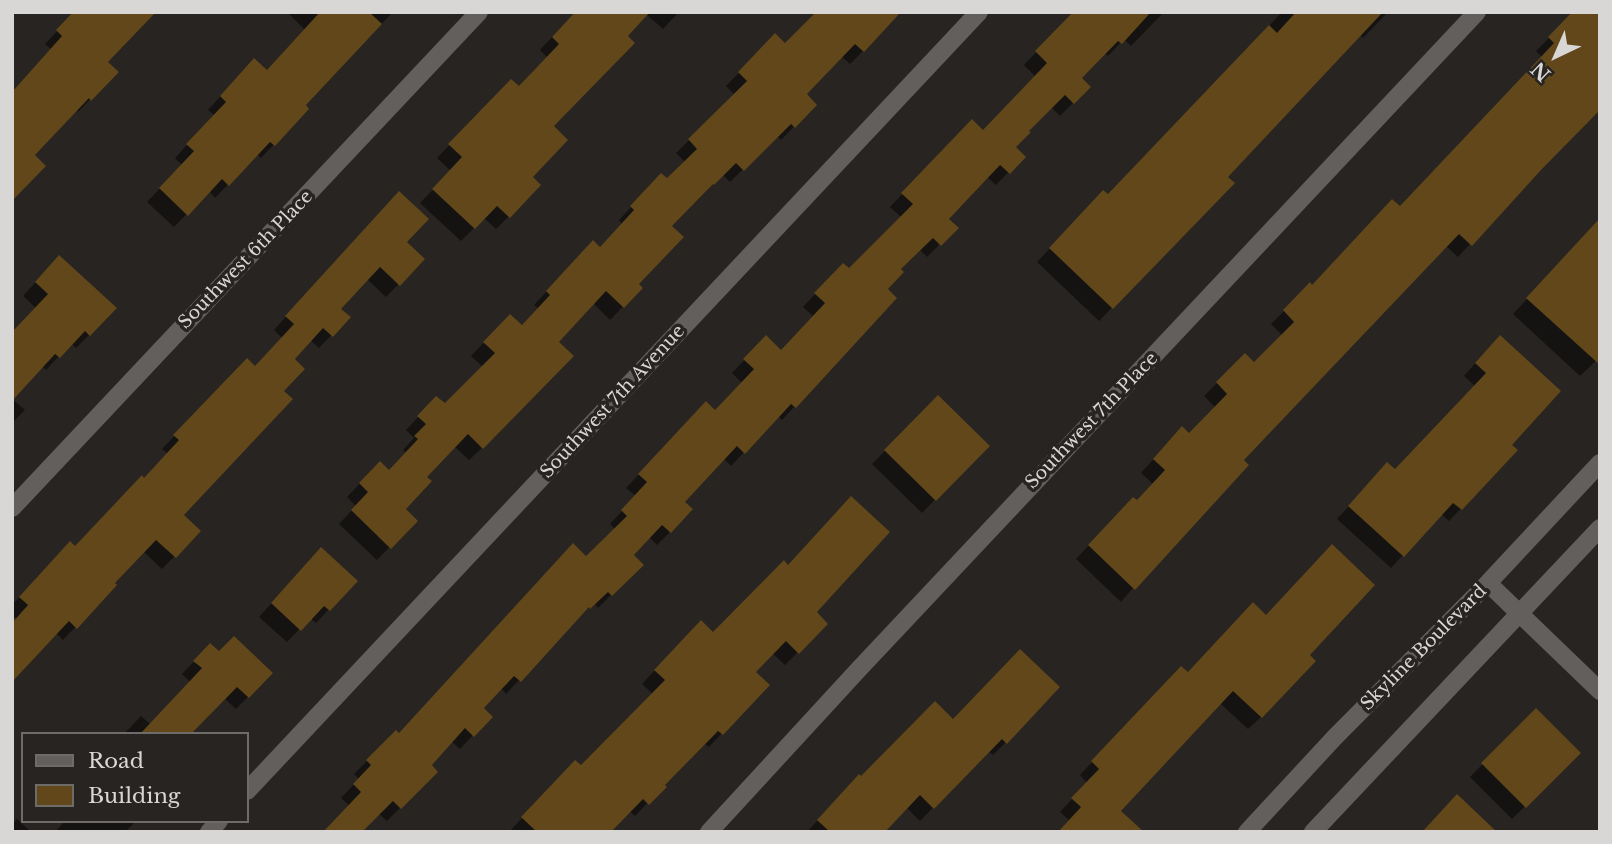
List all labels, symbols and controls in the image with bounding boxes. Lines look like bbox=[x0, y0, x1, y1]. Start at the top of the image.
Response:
north arrow bbox=[1521, 21, 1591, 91]
text: N bbox=[1527, 57, 1555, 86]
street label: Southwest 6th Place bbox=[174, 186, 318, 334]
street label: Southwest 7th Avenue bbox=[536, 321, 690, 483]
street label: Southwest 7th Place bbox=[1021, 348, 1163, 494]
street label: Skyline Boulevard bbox=[1357, 581, 1491, 715]
legend bbox=[21, 732, 248, 823]
text: Road bbox=[88, 748, 144, 774]
text: Building bbox=[88, 783, 180, 809]

